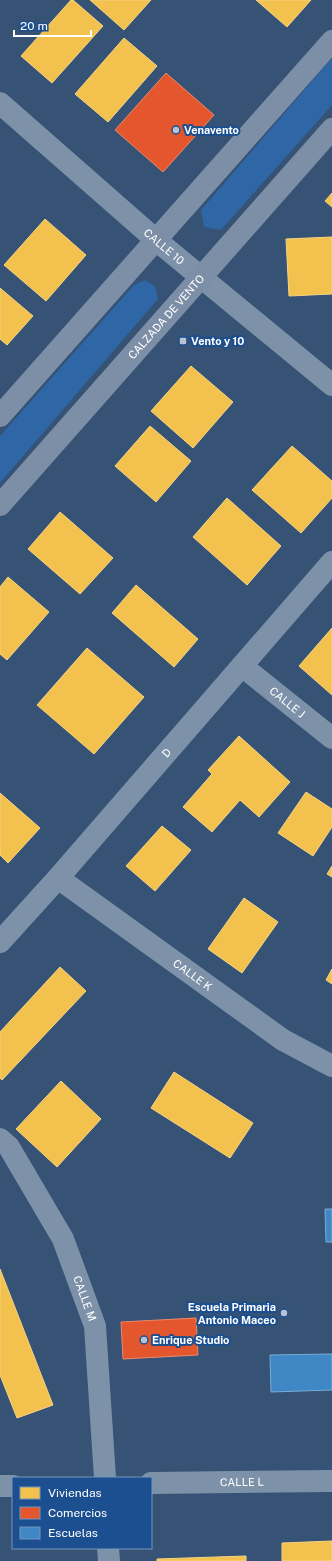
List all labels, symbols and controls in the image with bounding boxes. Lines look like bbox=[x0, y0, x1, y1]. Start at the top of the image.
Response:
scale bar bbox=[14, 12, 91, 38]
text: 20 m bbox=[20, 19, 48, 33]
place label: Venavento bbox=[184, 124, 239, 136]
marker: Venavento bbox=[171, 125, 181, 135]
street label: CALLE 10 bbox=[142, 226, 187, 267]
street label: CALZADA DE VENTO bbox=[126, 272, 206, 361]
place label: Vento y 10 bbox=[191, 335, 244, 347]
marker: Vento y 10 bbox=[178, 336, 188, 346]
street label: CALLE J bbox=[267, 685, 307, 720]
street label: D bbox=[159, 746, 174, 760]
street label: CALLE K bbox=[171, 957, 215, 993]
street label: CALLE M bbox=[71, 1274, 99, 1323]
place label: Escuela Primaria Antonio Maceo bbox=[188, 1301, 276, 1326]
marker: Escuela Primaria Antonio Maceo bbox=[279, 1308, 289, 1318]
place label: Enrique Studio bbox=[152, 1334, 229, 1346]
marker: Enrique Studio bbox=[139, 1335, 149, 1345]
street label: CALLE L bbox=[220, 1476, 264, 1488]
legend bbox=[12, 1477, 152, 1549]
text: Viviendas bbox=[48, 1486, 102, 1500]
text: Comercios bbox=[48, 1506, 107, 1520]
text: Escuelas bbox=[48, 1526, 98, 1540]

